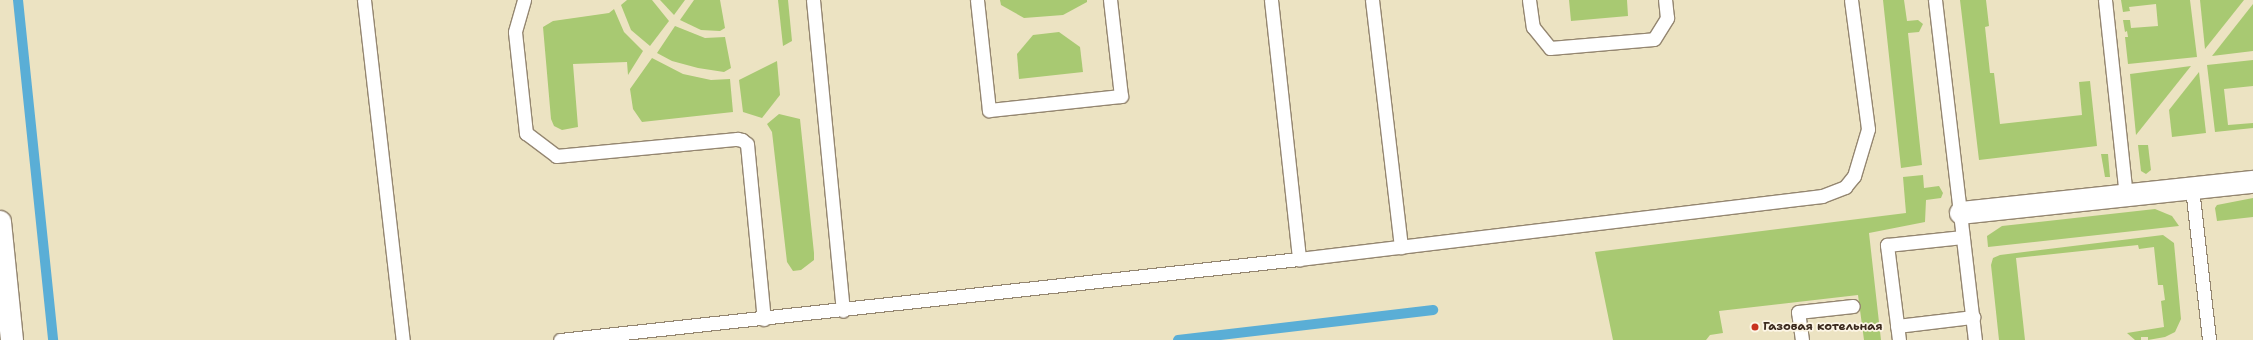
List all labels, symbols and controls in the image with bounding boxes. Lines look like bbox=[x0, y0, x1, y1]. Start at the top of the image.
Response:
place label: Газовая котельная bbox=[1763, 320, 1883, 334]
marker: Газовая котельная bbox=[1750, 322, 1760, 332]

